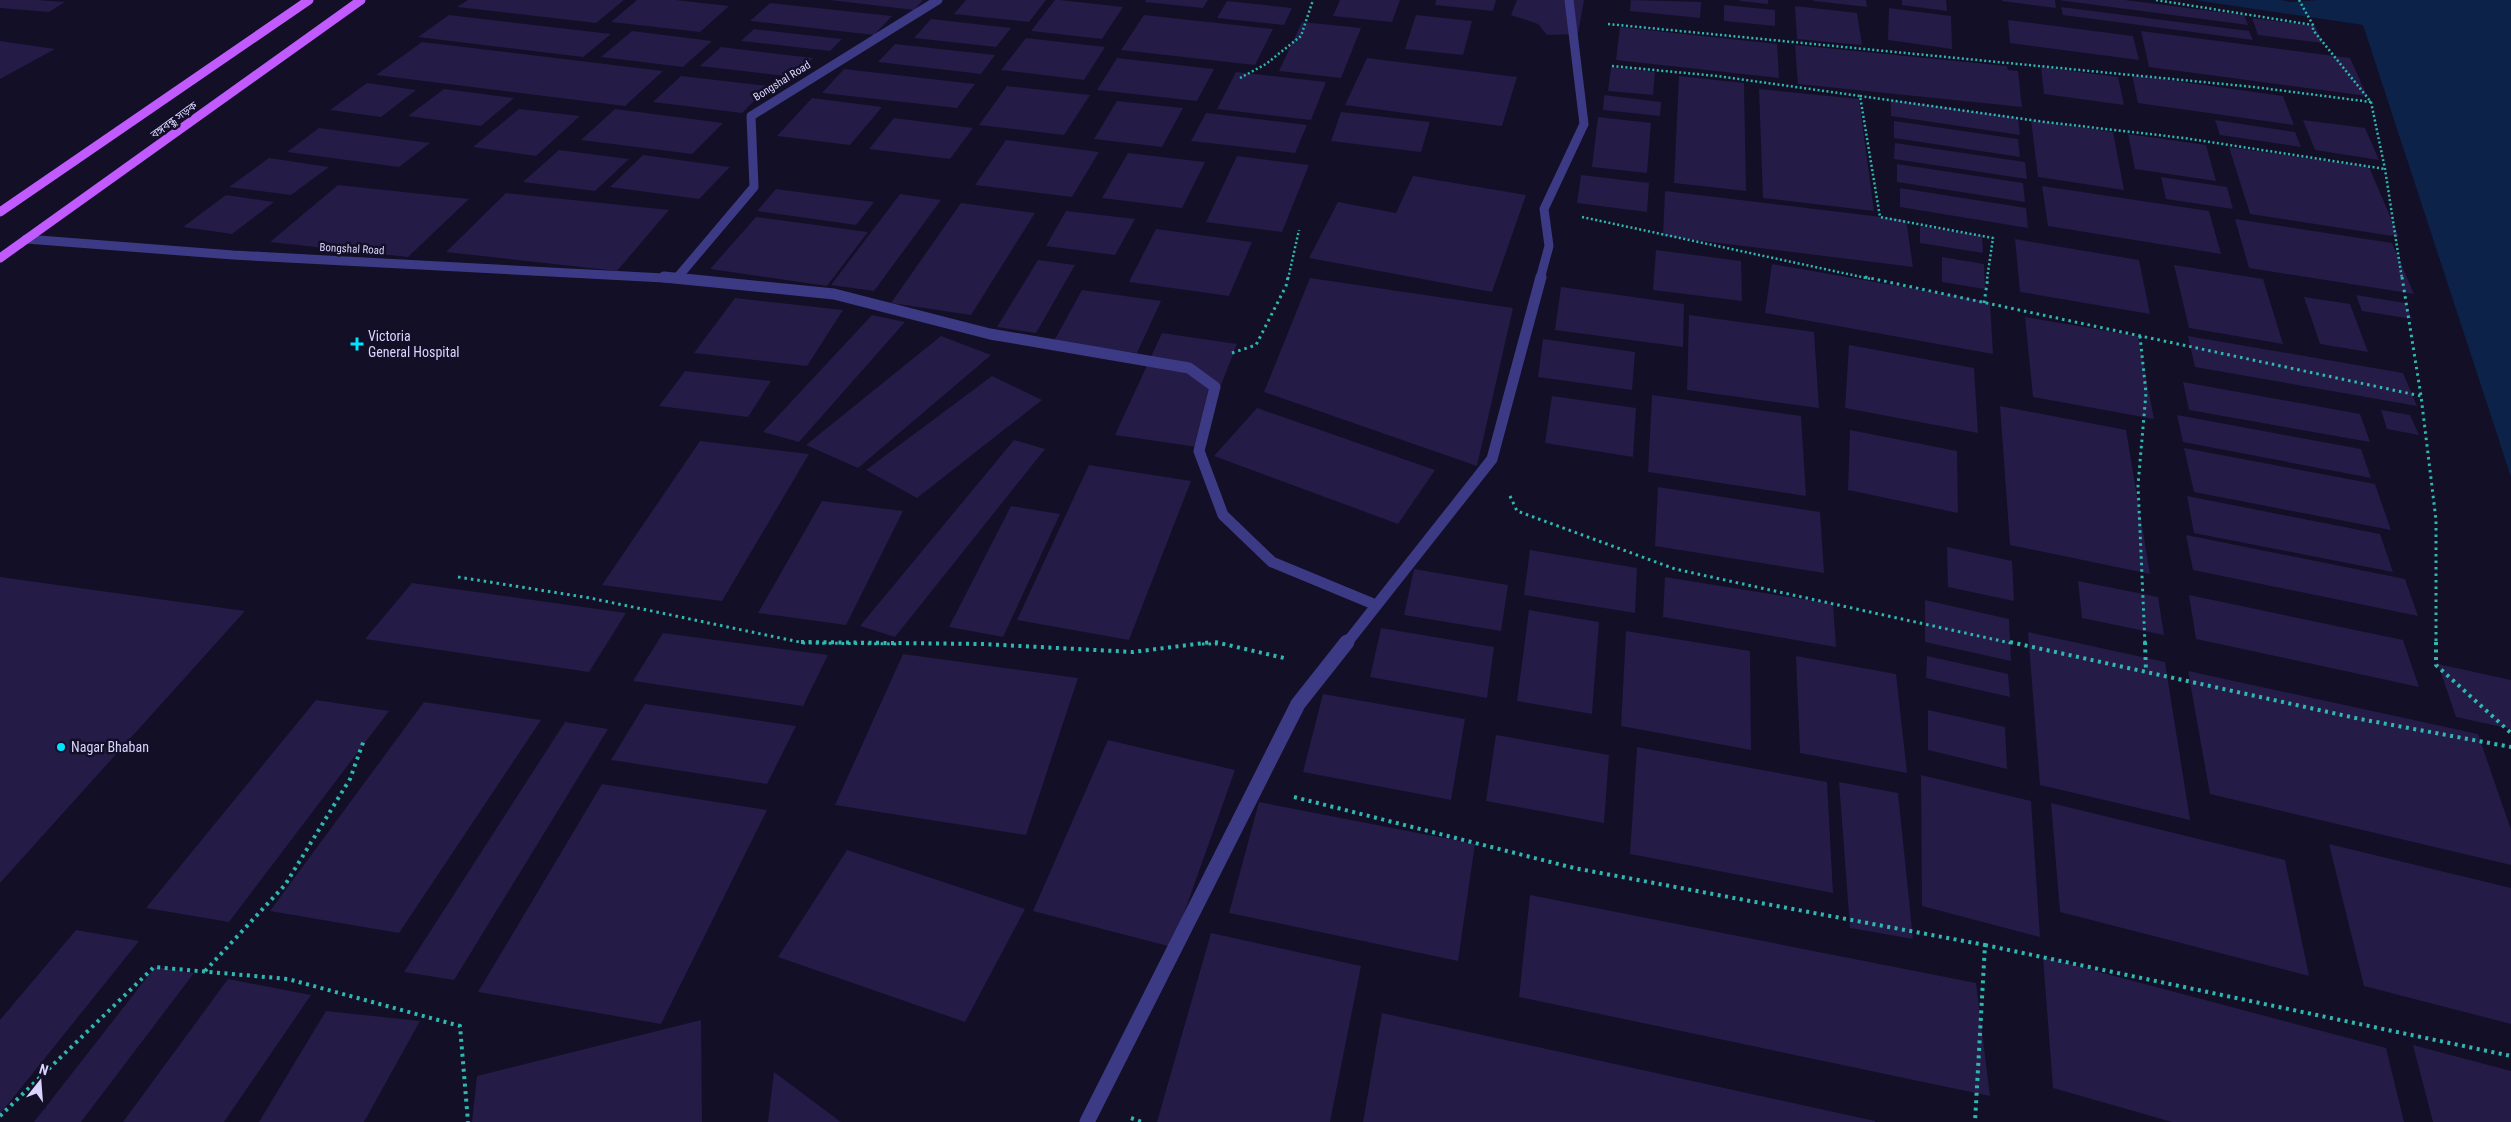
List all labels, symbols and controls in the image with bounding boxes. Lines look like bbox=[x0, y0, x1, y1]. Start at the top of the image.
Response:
street label: Bongshal Road bbox=[751, 58, 813, 104]
street label: বঙ্গবন্ধু সড়ক bbox=[147, 99, 200, 143]
street label: Bongshal Road bbox=[319, 241, 385, 257]
place label: Victoria General Hospital bbox=[368, 328, 460, 360]
marker: Victoria General Hospital bbox=[350, 337, 364, 351]
place label: Nagar Bhaban bbox=[71, 739, 149, 755]
marker: Nagar Bhaban bbox=[55, 741, 67, 753]
north arrow bbox=[15, 1057, 65, 1107]
text: N bbox=[37, 1061, 50, 1078]

